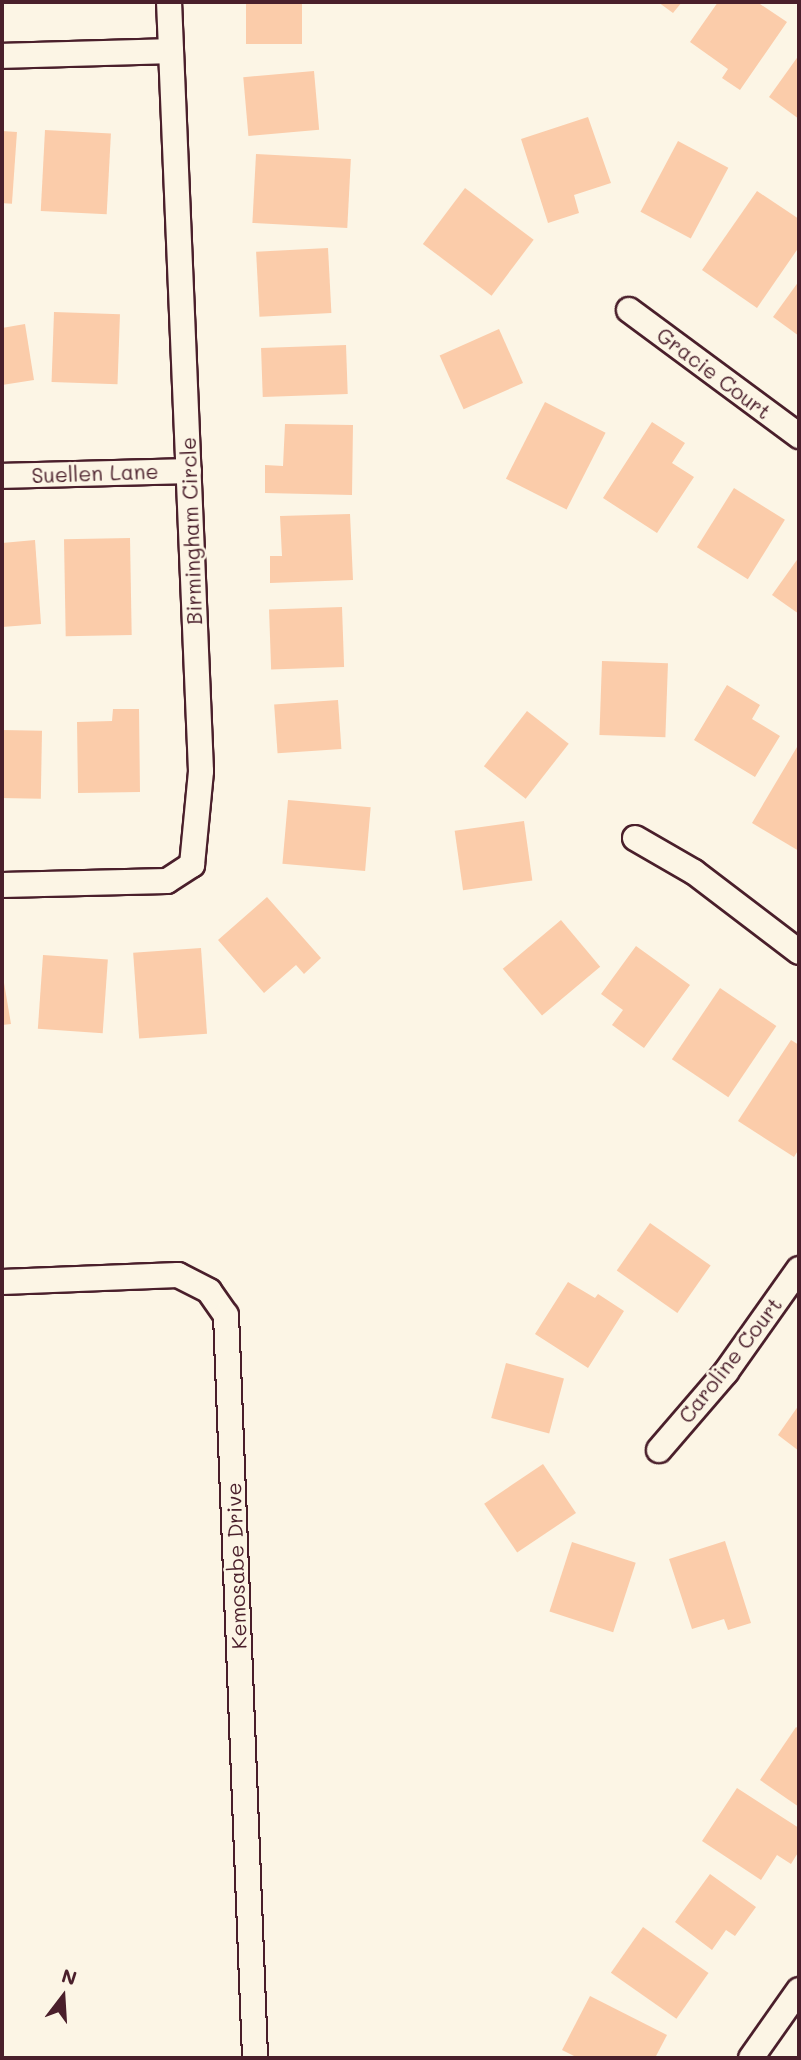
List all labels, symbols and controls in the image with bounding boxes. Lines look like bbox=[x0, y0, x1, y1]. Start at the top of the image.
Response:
street label: Gracie Court bbox=[652, 322, 776, 424]
street label: Birmingham Circle bbox=[175, 437, 207, 625]
street label: Suellen Lane bbox=[31, 458, 159, 488]
street label: Caroline Court bbox=[673, 1292, 787, 1428]
street label: Kemosabe Drive bbox=[220, 1482, 252, 1650]
north arrow bbox=[28, 1962, 98, 2032]
text: N bbox=[59, 1962, 80, 1990]

